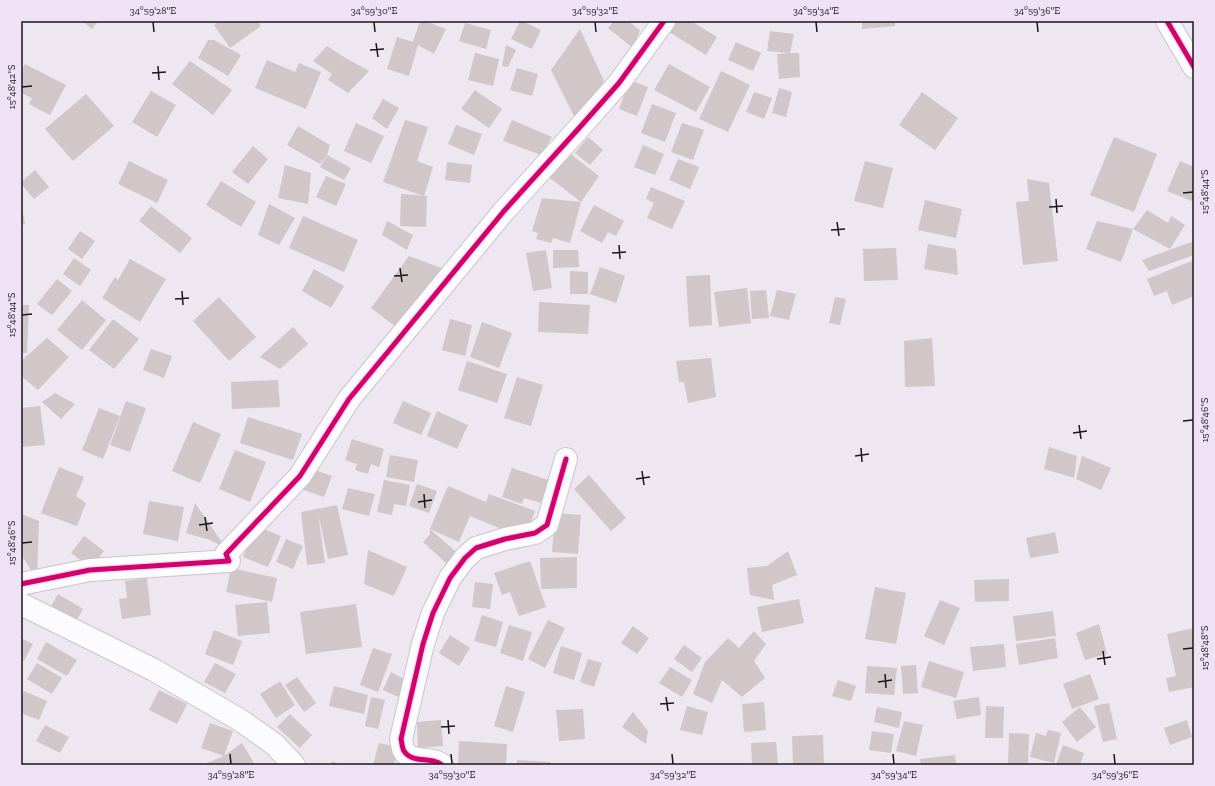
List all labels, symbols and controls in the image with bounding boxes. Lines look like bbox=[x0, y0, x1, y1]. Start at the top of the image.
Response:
text: 34°59'28"E bbox=[130, 5, 176, 17]
text: 34°59'30"E bbox=[351, 5, 397, 17]
text: 34°59'32"E bbox=[572, 5, 618, 17]
text: 34°59'34"E bbox=[793, 5, 839, 17]
text: 34°59'36"E bbox=[1014, 5, 1060, 17]
text: 15°48'42"S bbox=[6, 65, 18, 109]
text: 15°48'44"S bbox=[1199, 170, 1211, 214]
text: 15°48'44"S bbox=[6, 293, 18, 337]
text: 15°48'46"S bbox=[1199, 398, 1211, 442]
text: 15°48'46"S bbox=[6, 521, 18, 565]
text: 15°48'48"S bbox=[1199, 626, 1211, 670]
text: 34°59'28"E bbox=[208, 769, 254, 781]
text: 34°59'30"E bbox=[429, 769, 475, 781]
text: 34°59'32"E bbox=[650, 769, 696, 781]
text: 34°59'34"E bbox=[871, 769, 917, 781]
text: 34°59'36"E bbox=[1092, 769, 1138, 781]

